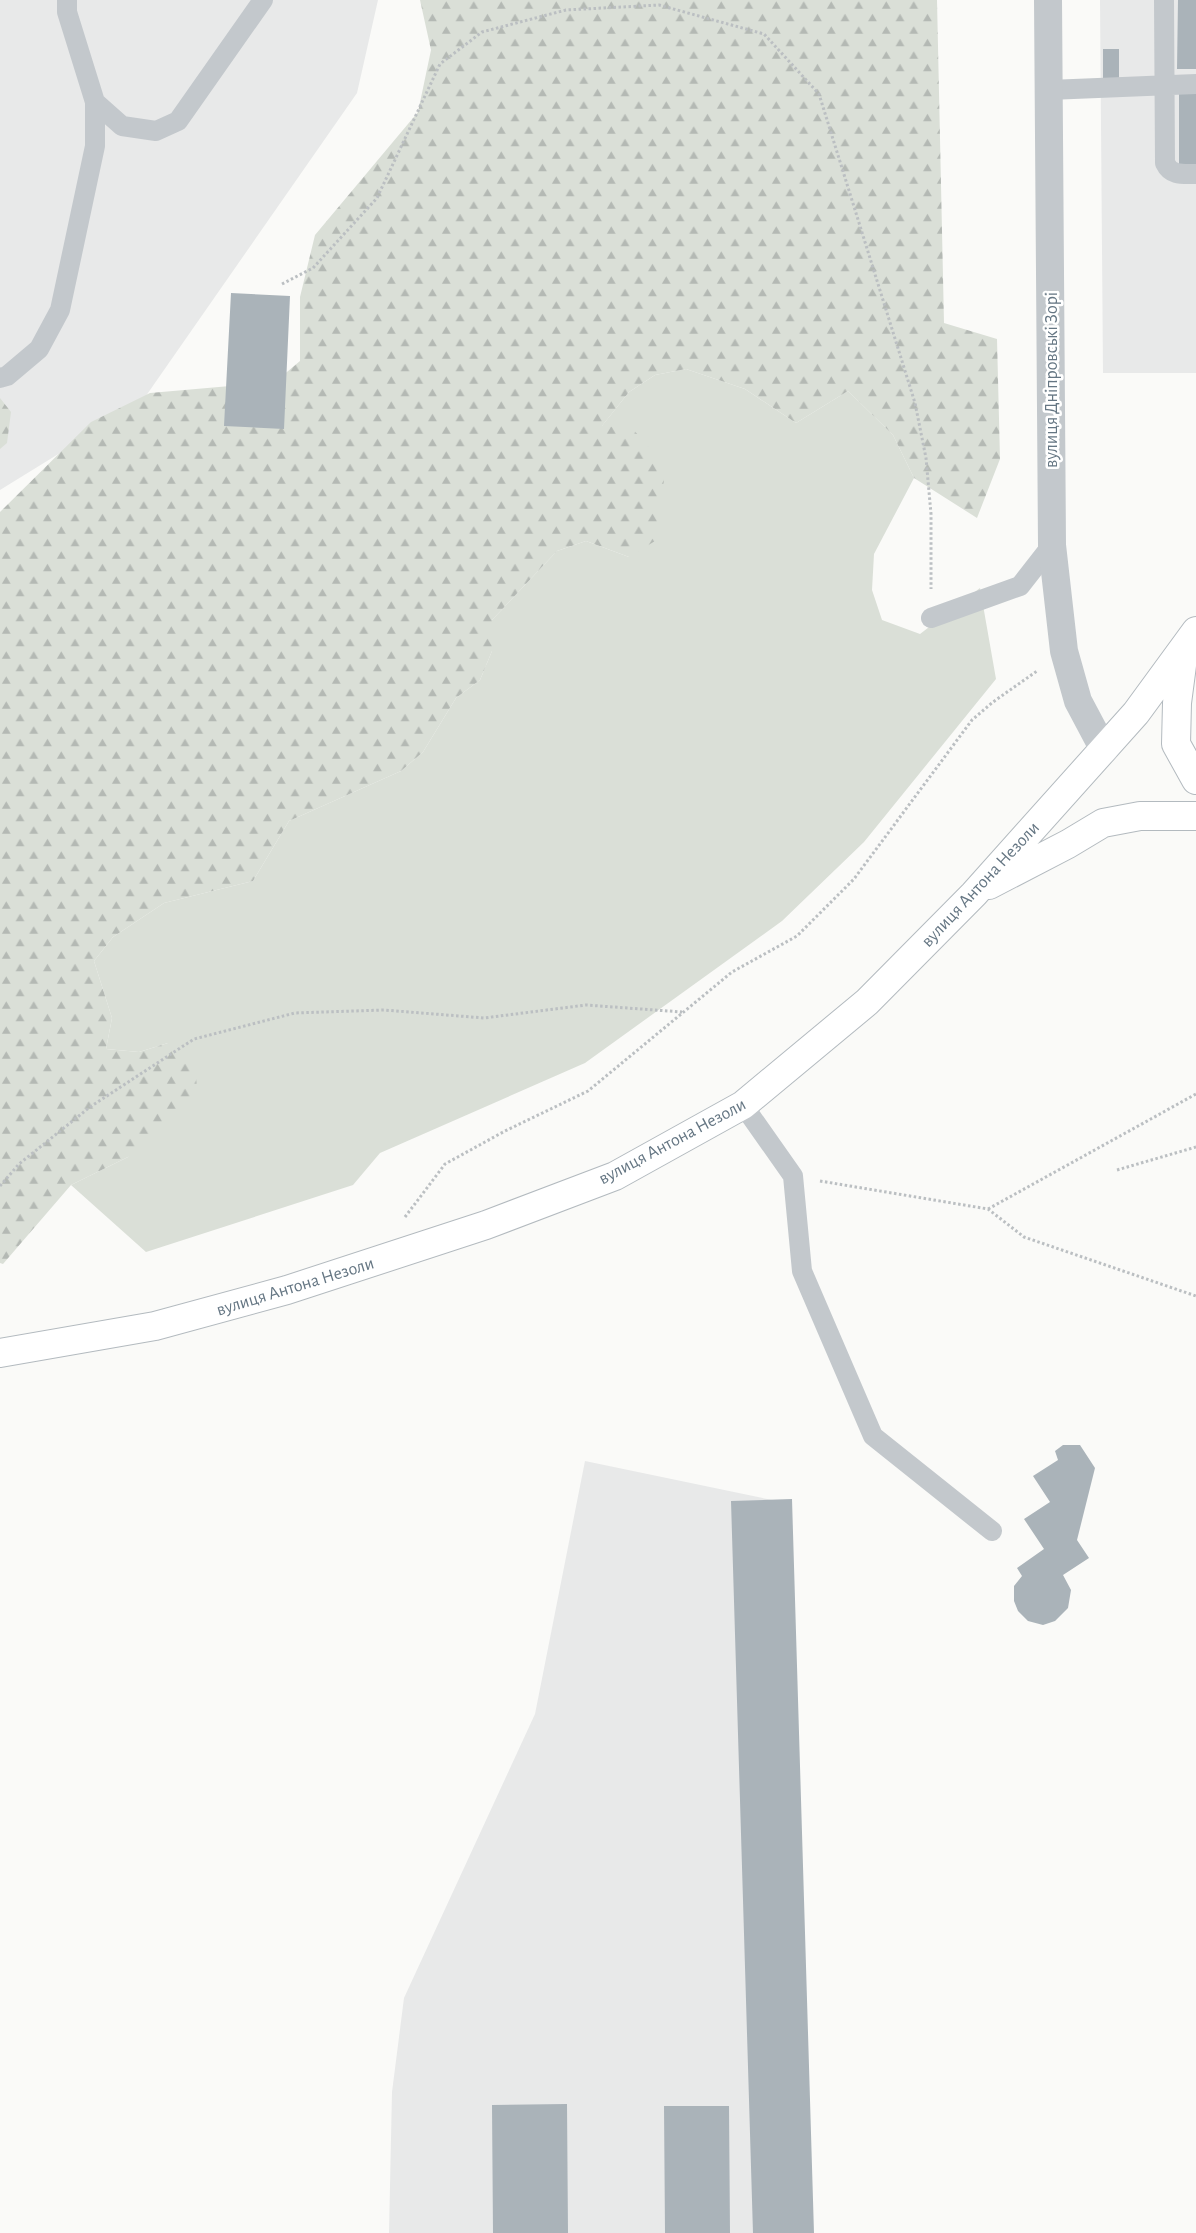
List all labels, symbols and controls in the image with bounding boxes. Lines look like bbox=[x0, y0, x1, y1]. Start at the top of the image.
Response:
street label: вулиця Дніпровські Зорі bbox=[1043, 292, 1061, 468]
street label: вулиця Антона Незоли bbox=[918, 819, 1043, 951]
street label: вулиця Антона Незоли bbox=[596, 1095, 749, 1188]
street label: вулиця Антона Незоли bbox=[214, 1254, 376, 1320]

